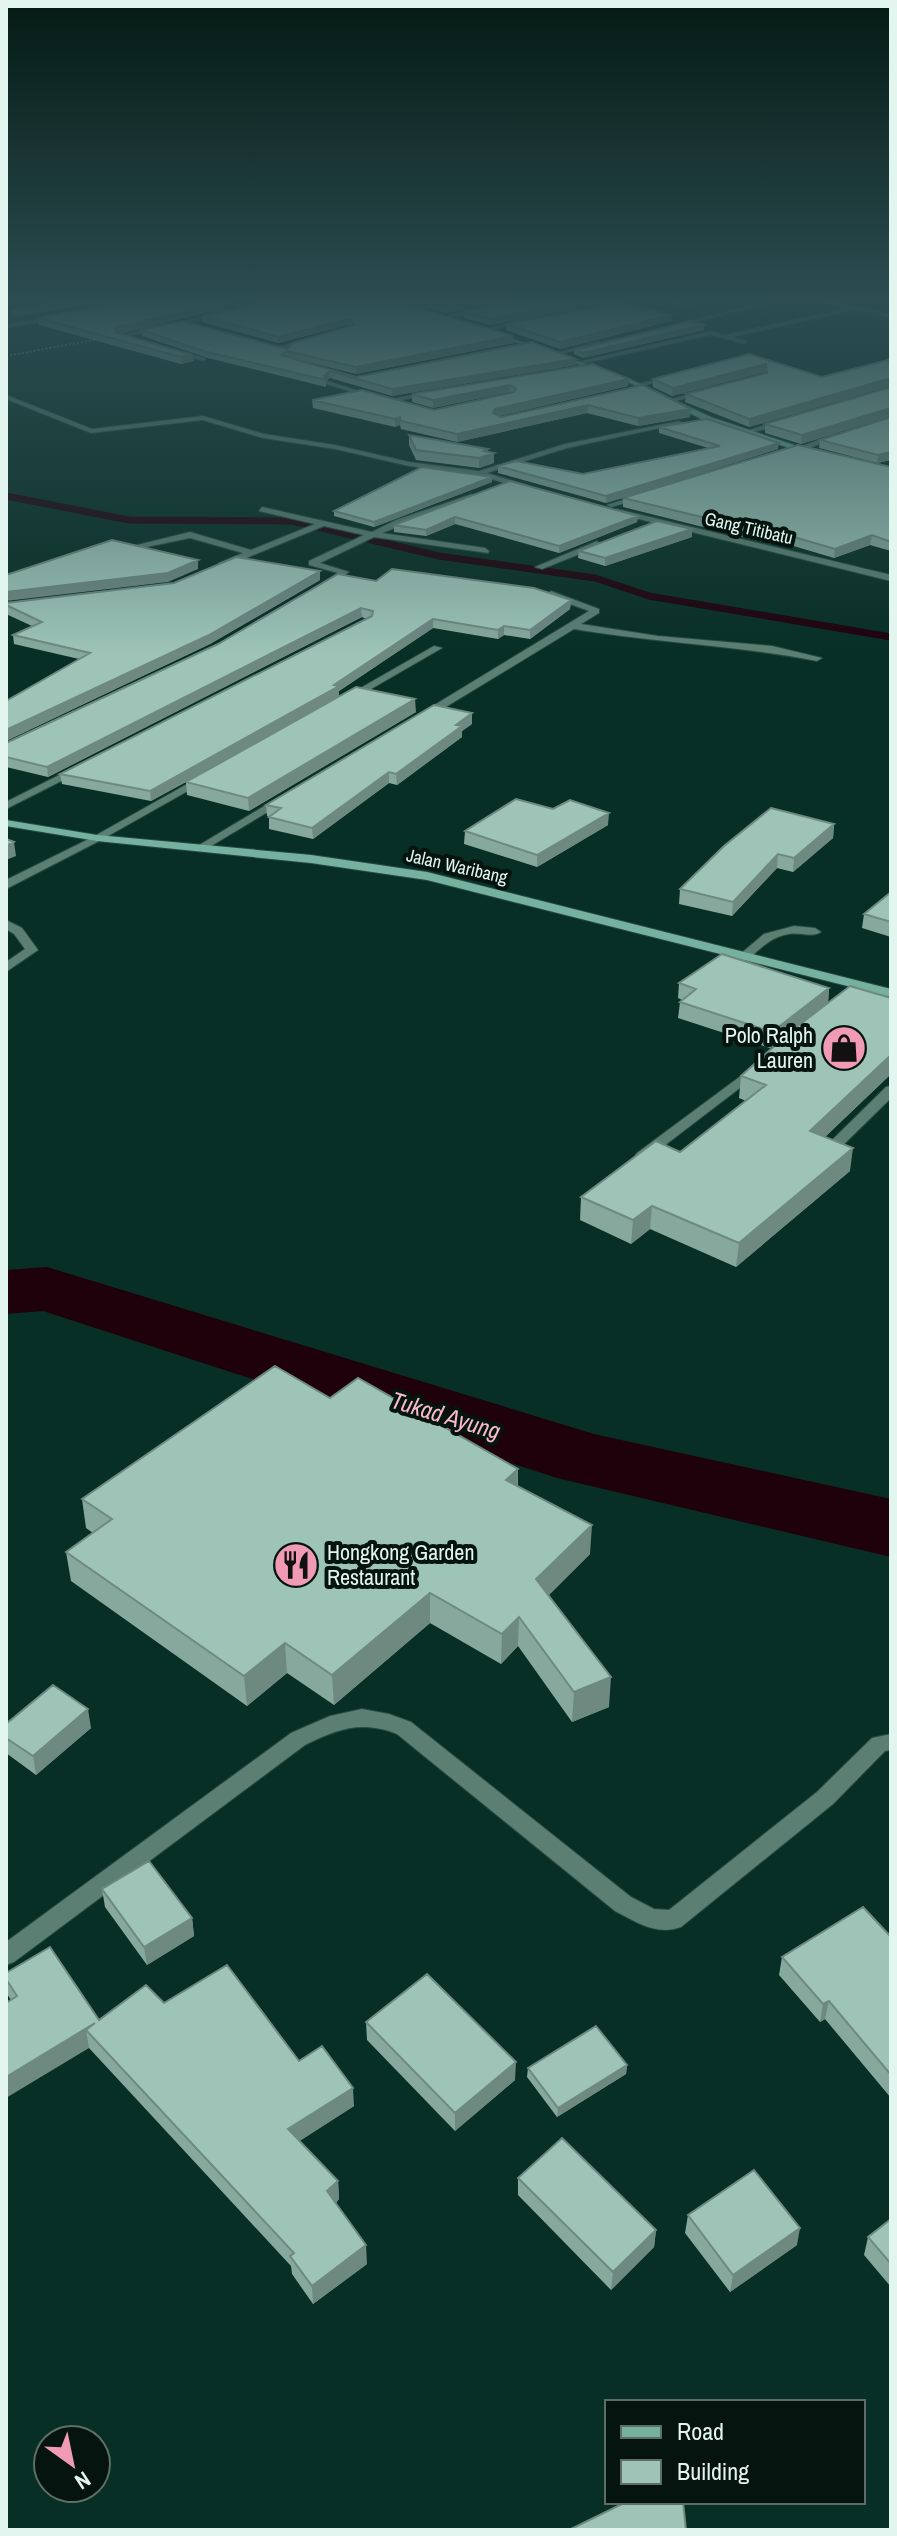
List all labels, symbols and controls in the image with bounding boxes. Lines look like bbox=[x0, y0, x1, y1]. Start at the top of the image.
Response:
street label: Gang Titibatu bbox=[702, 506, 796, 550]
street label: Jalan Waribang bbox=[404, 842, 511, 890]
place label: Polo Ralph Lauren bbox=[725, 1020, 813, 1075]
shop icon: Polo Ralph Lauren bbox=[820, 1024, 868, 1072]
water label: Tukad Ayung bbox=[388, 1383, 505, 1447]
place label: Hongkong Garden Restaurant bbox=[327, 1537, 474, 1592]
restaurant icon: Hongkong Garden Restaurant bbox=[272, 1541, 320, 1589]
legend bbox=[605, 2400, 865, 2504]
text: Road bbox=[677, 2415, 724, 2447]
north arrow bbox=[32, 2424, 112, 2504]
text: Building bbox=[677, 2455, 749, 2487]
text: N bbox=[69, 2465, 97, 2497]

